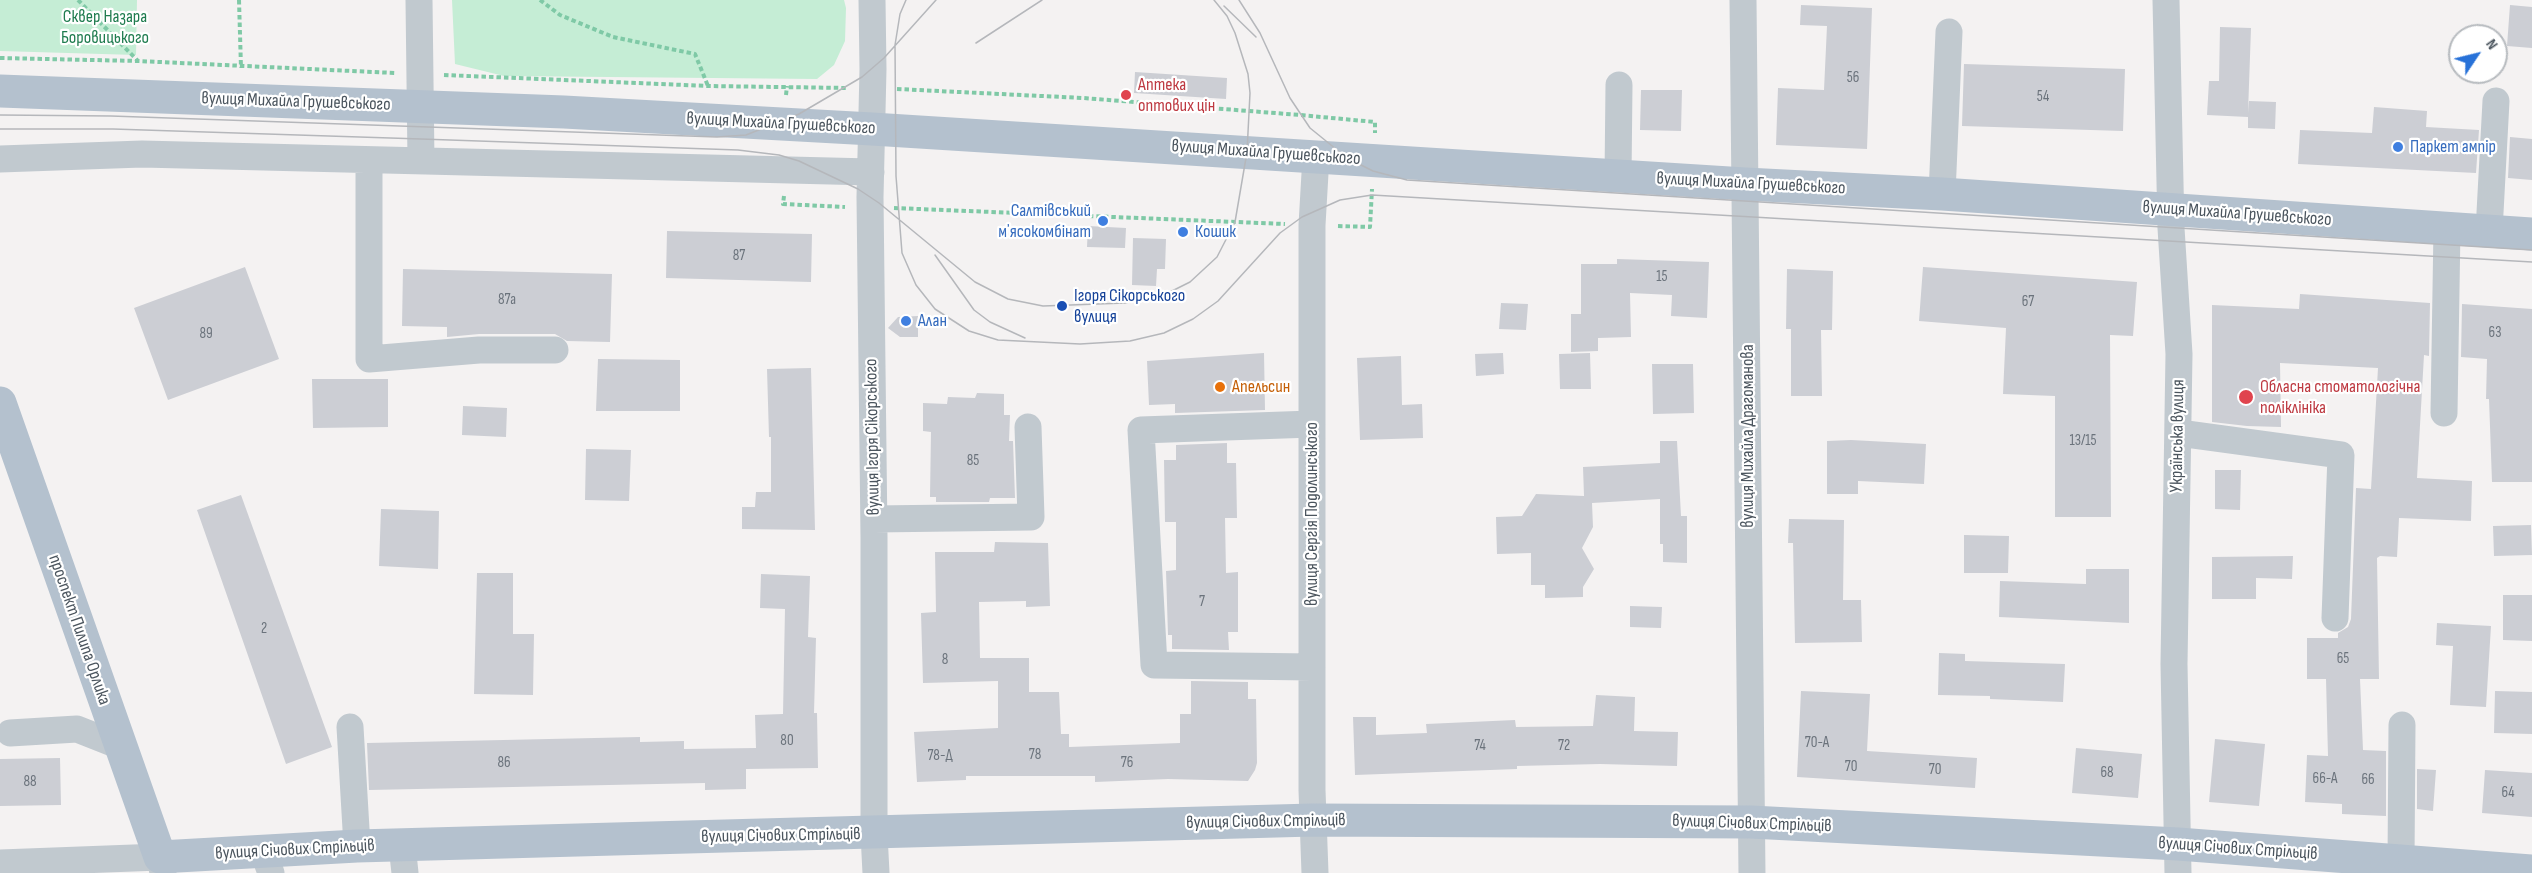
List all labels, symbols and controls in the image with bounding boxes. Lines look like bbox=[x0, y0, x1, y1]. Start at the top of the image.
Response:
park label: Сквер Назара Боровицького bbox=[61, 6, 149, 48]
north arrow bbox=[2448, 24, 2508, 84]
text: N bbox=[2481, 36, 2502, 53]
house number: 56 bbox=[1847, 69, 1859, 87]
place label: Аптека оптових цін bbox=[1138, 74, 1215, 116]
street label: вулиця Михайла Грушевського bbox=[201, 88, 391, 116]
marker: Аптека оптових цін bbox=[1119, 88, 1133, 102]
house number: 54 bbox=[2037, 88, 2049, 106]
street label: вулиця Михайла Грушевського bbox=[686, 108, 876, 140]
street label: вулиця Михайла Грушевського bbox=[1171, 136, 1361, 170]
place label: Паркет ампір bbox=[2410, 136, 2496, 158]
marker: Паркет ампір bbox=[2391, 140, 2405, 154]
street label: вулиця Михайла Грушевського bbox=[1656, 168, 1846, 200]
street label: вулиця Михайла Грушевського bbox=[2142, 197, 2332, 231]
place label: Салтівський мʼясокомбінат bbox=[998, 200, 1091, 242]
marker: Салтівський мʼясокомбінат bbox=[1096, 214, 1110, 228]
place label: Кошик bbox=[1195, 221, 1236, 243]
marker: Кошик bbox=[1176, 225, 1190, 239]
house number: 87 bbox=[733, 247, 745, 265]
house number: 15 bbox=[1656, 268, 1668, 286]
place label: Ігоря Сікорського вулиця bbox=[1074, 285, 1185, 328]
house number: 87а bbox=[498, 291, 516, 309]
house number: 67 bbox=[2022, 293, 2034, 311]
marker: Ігоря Сікорського вулиця bbox=[1055, 299, 1069, 313]
place label: Алан bbox=[918, 310, 947, 332]
marker: Алан bbox=[899, 314, 913, 328]
house number: 63 bbox=[2489, 324, 2501, 342]
house number: 89 bbox=[199, 325, 213, 343]
street label: вулиця Михайла Драгоманова bbox=[1737, 344, 1759, 528]
street label: вулиця Ігоря Сікорського bbox=[861, 358, 885, 516]
place label: Апельсин bbox=[1232, 376, 1290, 398]
place label: Обласна стоматологічна поліклініка bbox=[2260, 376, 2421, 418]
street label: Українська вулиця bbox=[2166, 379, 2190, 493]
marker: Апельсин bbox=[1213, 380, 1227, 394]
marker: Обласна стоматологічна поліклініка bbox=[2237, 388, 2255, 406]
street label: вулиця Сергія Подолинського bbox=[1301, 422, 1323, 606]
house number: 13/15 bbox=[2069, 432, 2097, 450]
house number: 85 bbox=[967, 452, 979, 470]
street label: проспект Пилипа Орлика bbox=[43, 552, 115, 708]
house number: 7 bbox=[1199, 593, 1205, 611]
house number: 2 bbox=[261, 620, 267, 638]
house number: 65 bbox=[2337, 650, 2349, 668]
house number: 8 bbox=[942, 651, 948, 669]
house number: 80 bbox=[780, 732, 794, 750]
house number: 70-А bbox=[1805, 734, 1829, 752]
house number: 74 bbox=[1474, 737, 1486, 755]
house number: 72 bbox=[1558, 737, 1570, 755]
house number: 78 bbox=[1029, 746, 1041, 764]
house number: 78-Д bbox=[927, 747, 953, 765]
house number: 86 bbox=[497, 754, 511, 772]
house number: 76 bbox=[1121, 754, 1133, 772]
house number: 70 bbox=[1845, 758, 1857, 776]
house number: 70 bbox=[1929, 761, 1941, 779]
house number: 68 bbox=[2100, 764, 2114, 782]
house number: 66-А bbox=[2313, 770, 2337, 788]
house number: 66 bbox=[2361, 771, 2375, 789]
house number: 88 bbox=[23, 773, 37, 791]
house number: 64 bbox=[2501, 784, 2515, 802]
street label: вулиця Січових Стрільців bbox=[1186, 810, 1346, 834]
street label: вулиця Січових Стрільців bbox=[1672, 810, 1832, 838]
street label: вулиця Січових Стрільців bbox=[701, 824, 861, 848]
street label: вулиця Січових Стрільців bbox=[2158, 833, 2318, 865]
street label: вулиця Січових Стрільців bbox=[215, 835, 375, 865]

